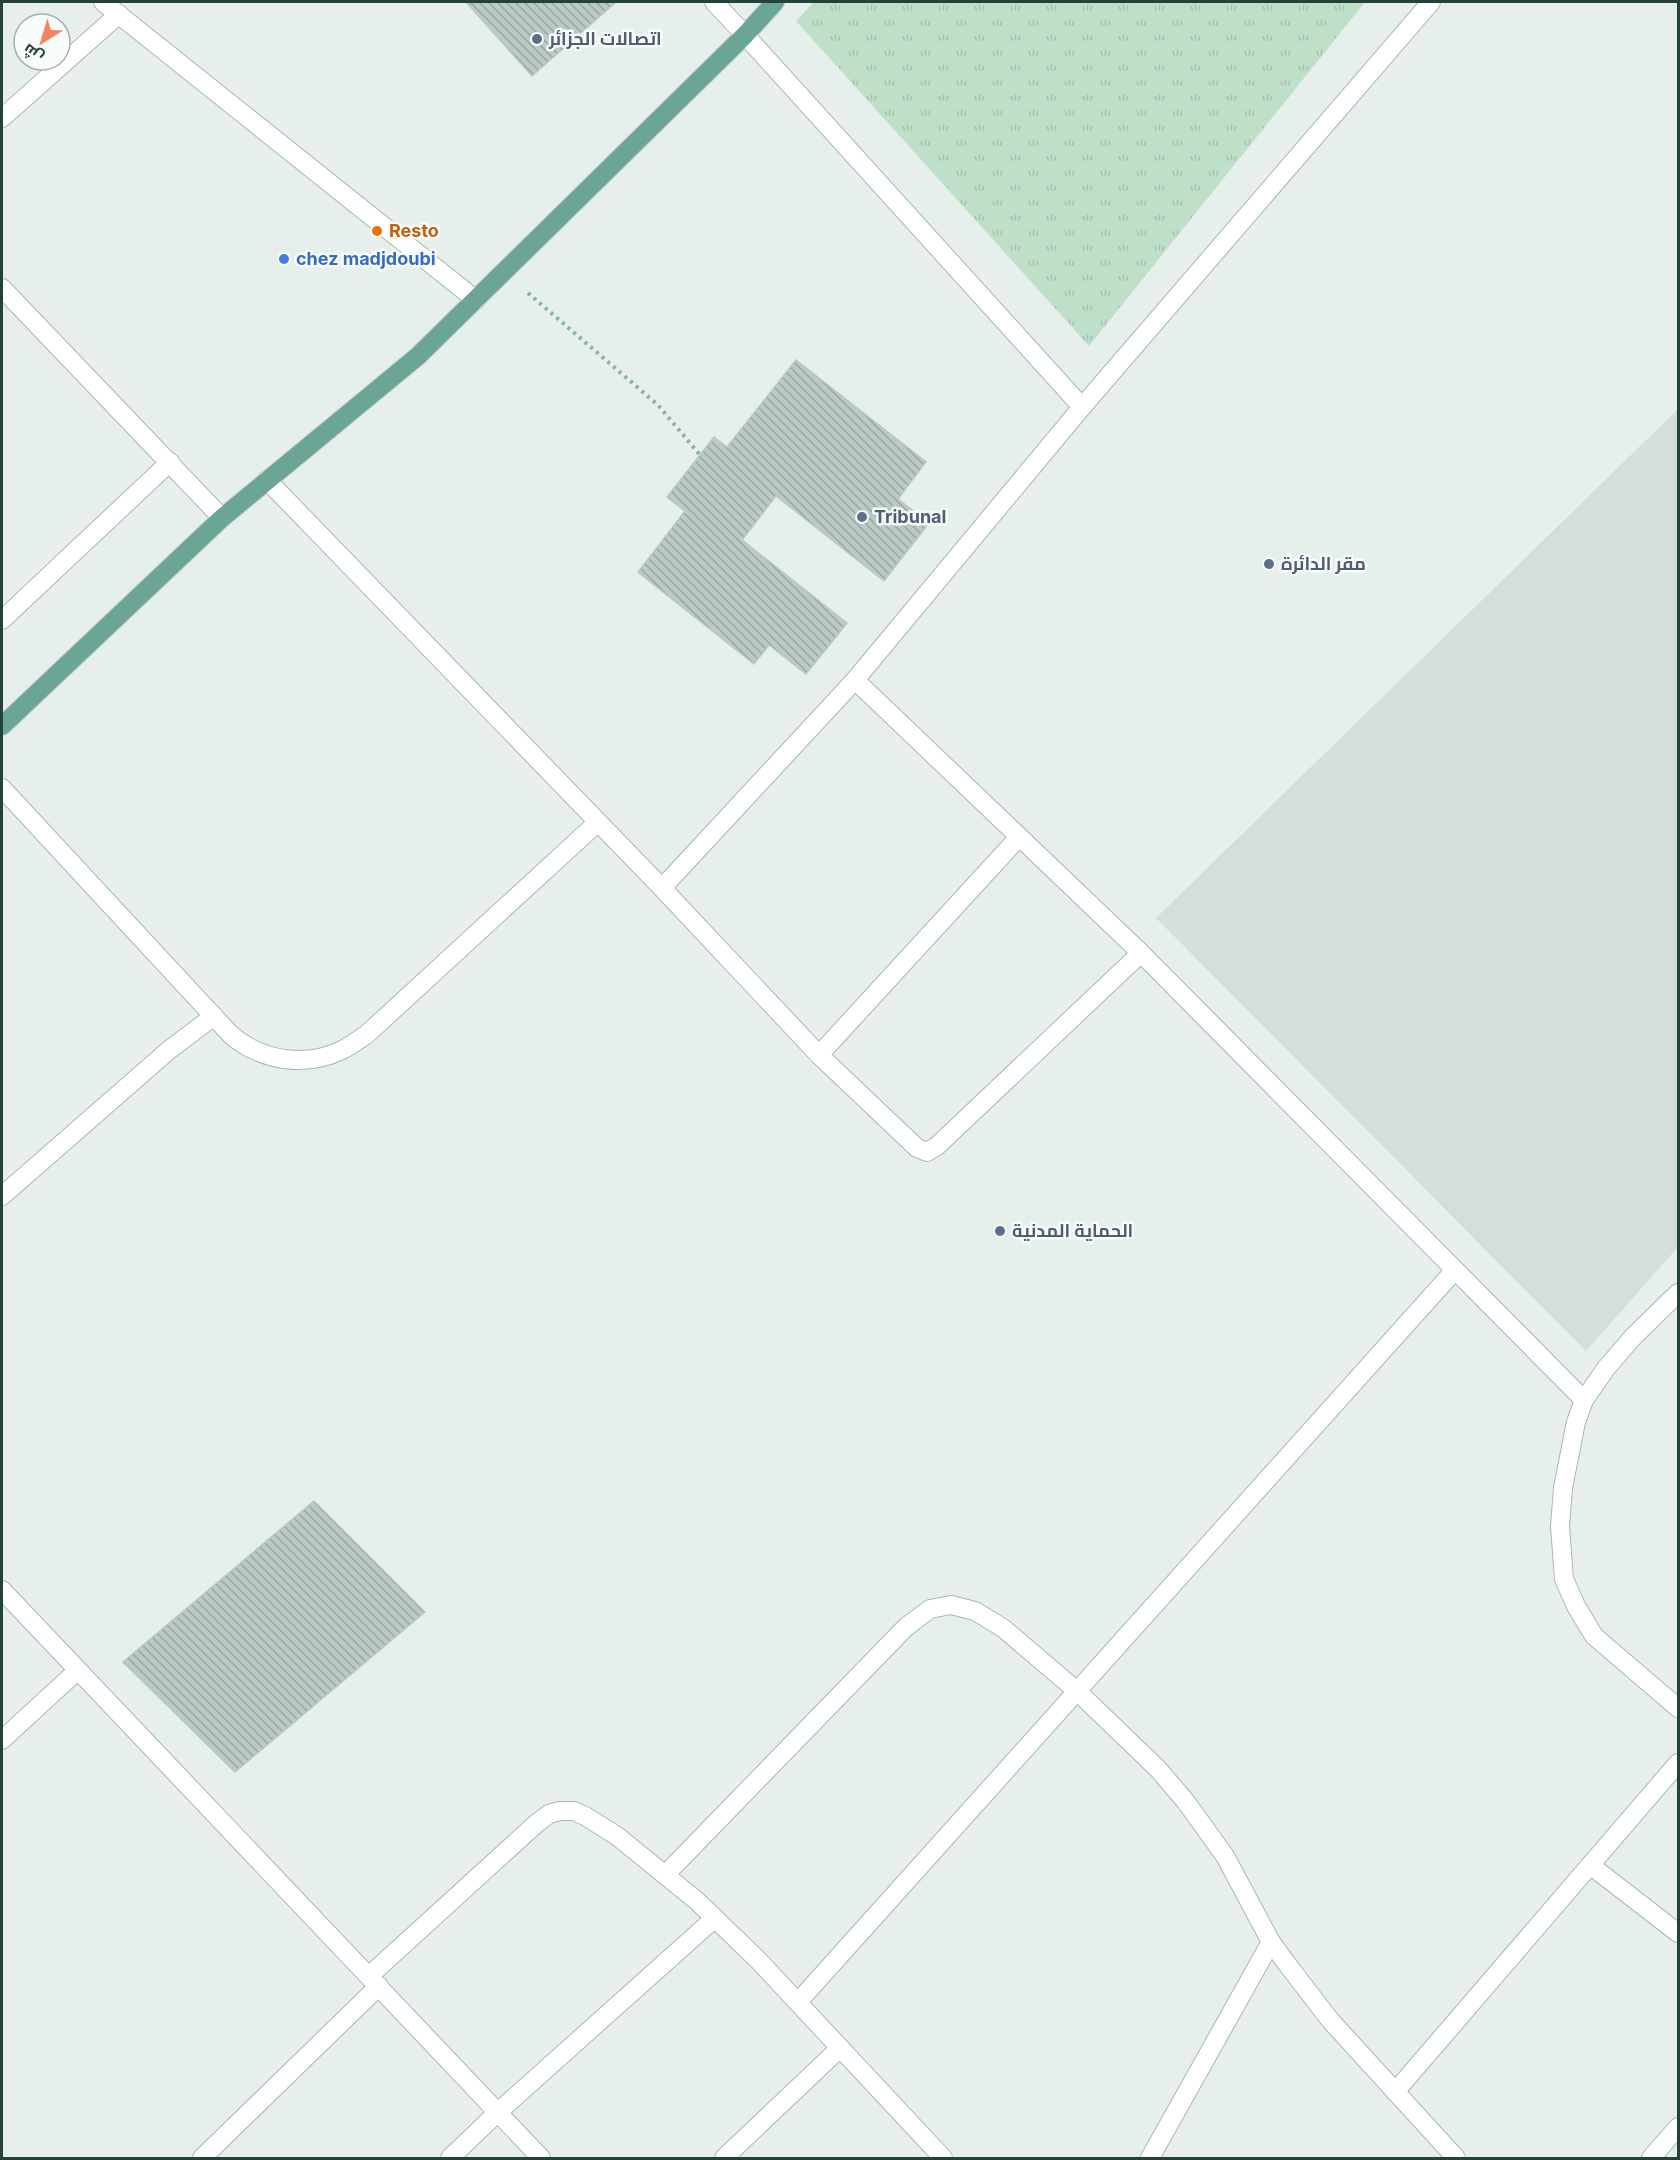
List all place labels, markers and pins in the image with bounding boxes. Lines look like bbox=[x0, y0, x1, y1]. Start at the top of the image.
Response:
place label: اتصالات الجزائر bbox=[548, 28, 662, 50]
marker: اتصالات الجزائر bbox=[530, 32, 544, 46]
place label: Resto bbox=[389, 220, 439, 241]
marker: Resto bbox=[370, 224, 384, 238]
place label: chez madjdoubi bbox=[296, 248, 436, 269]
marker: chez madjdoubi bbox=[277, 252, 291, 266]
place label: Tribunal bbox=[874, 506, 946, 527]
marker: Tribunal bbox=[855, 510, 869, 524]
place label: مقر الدائرة bbox=[1281, 553, 1366, 575]
marker: مقر الدائرة bbox=[1262, 557, 1276, 571]
place label: الحماية المدنية bbox=[1012, 1220, 1133, 1241]
marker: الحماية المدنية bbox=[993, 1224, 1007, 1238]

